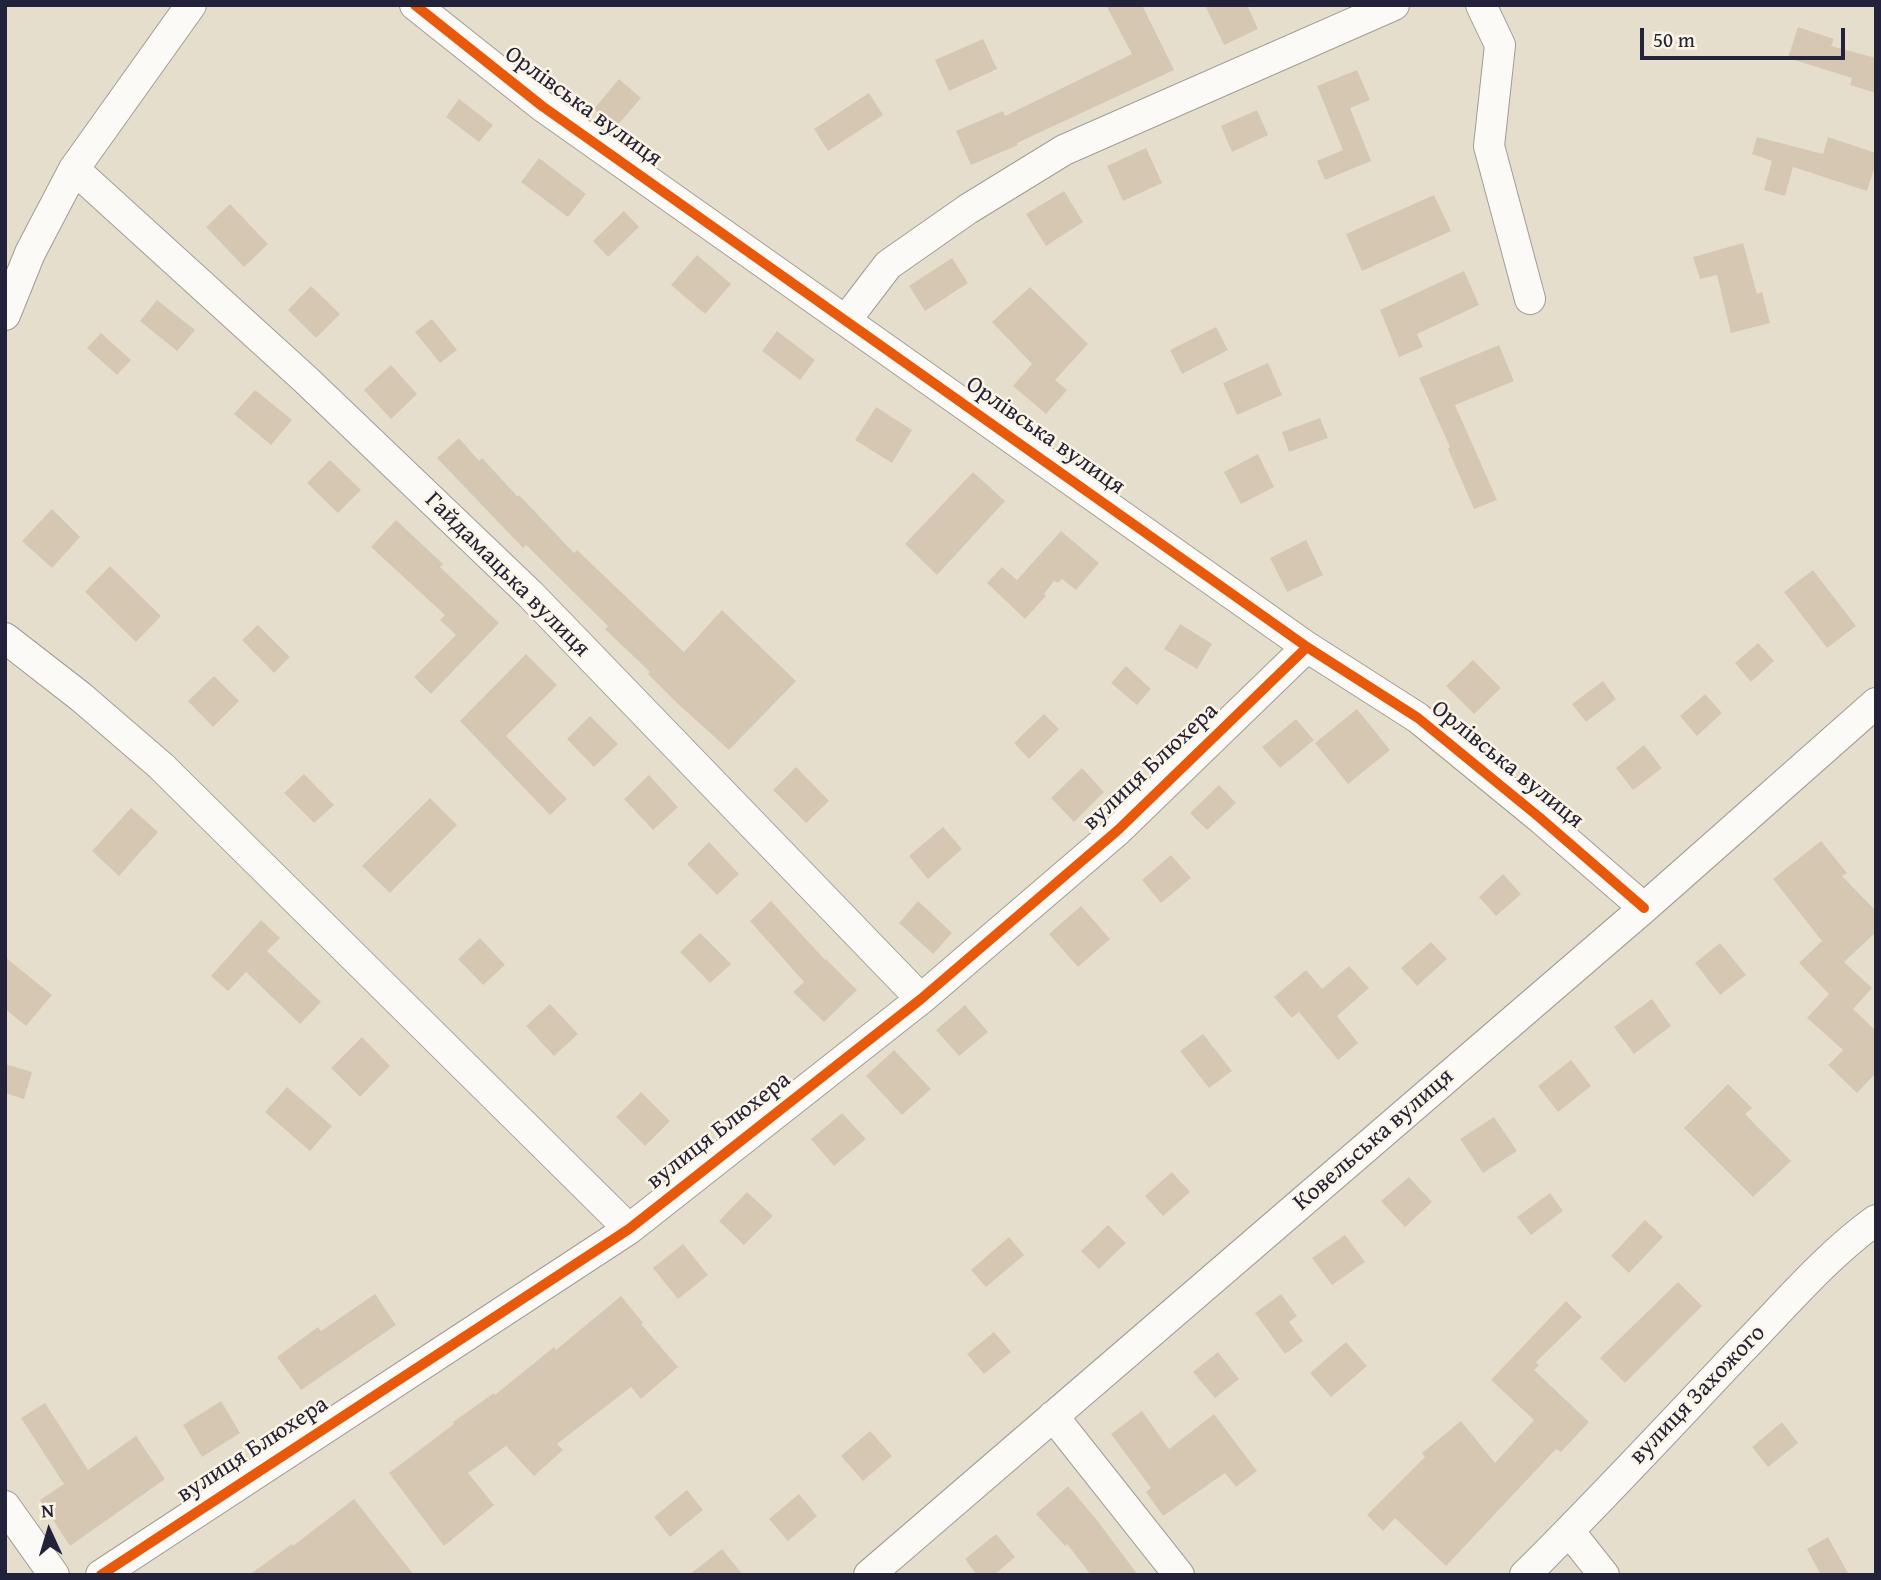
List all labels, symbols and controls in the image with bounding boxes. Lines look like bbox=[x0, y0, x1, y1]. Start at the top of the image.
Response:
scale bar bbox=[1643, 14, 1848, 58]
text: 50 m bbox=[1653, 24, 1695, 55]
street label: Орлівська вулиця bbox=[499, 40, 667, 174]
street label: Орлівська вулиця bbox=[960, 370, 1130, 502]
street label: Гайдамацька вулиця bbox=[418, 486, 596, 664]
street label: Орлівська вулиця bbox=[1425, 695, 1589, 835]
street label: вулиця Блюхера bbox=[1077, 697, 1225, 837]
street label: Ковельська вулиця bbox=[1288, 1063, 1460, 1217]
street label: вулиця Блюхера bbox=[641, 1066, 797, 1196]
street label: вулиця Захожого bbox=[1624, 1319, 1772, 1471]
street label: вулиця Блюхера bbox=[172, 1390, 334, 1510]
north arrow bbox=[14, 1496, 84, 1566]
text: N bbox=[40, 1496, 55, 1524]

